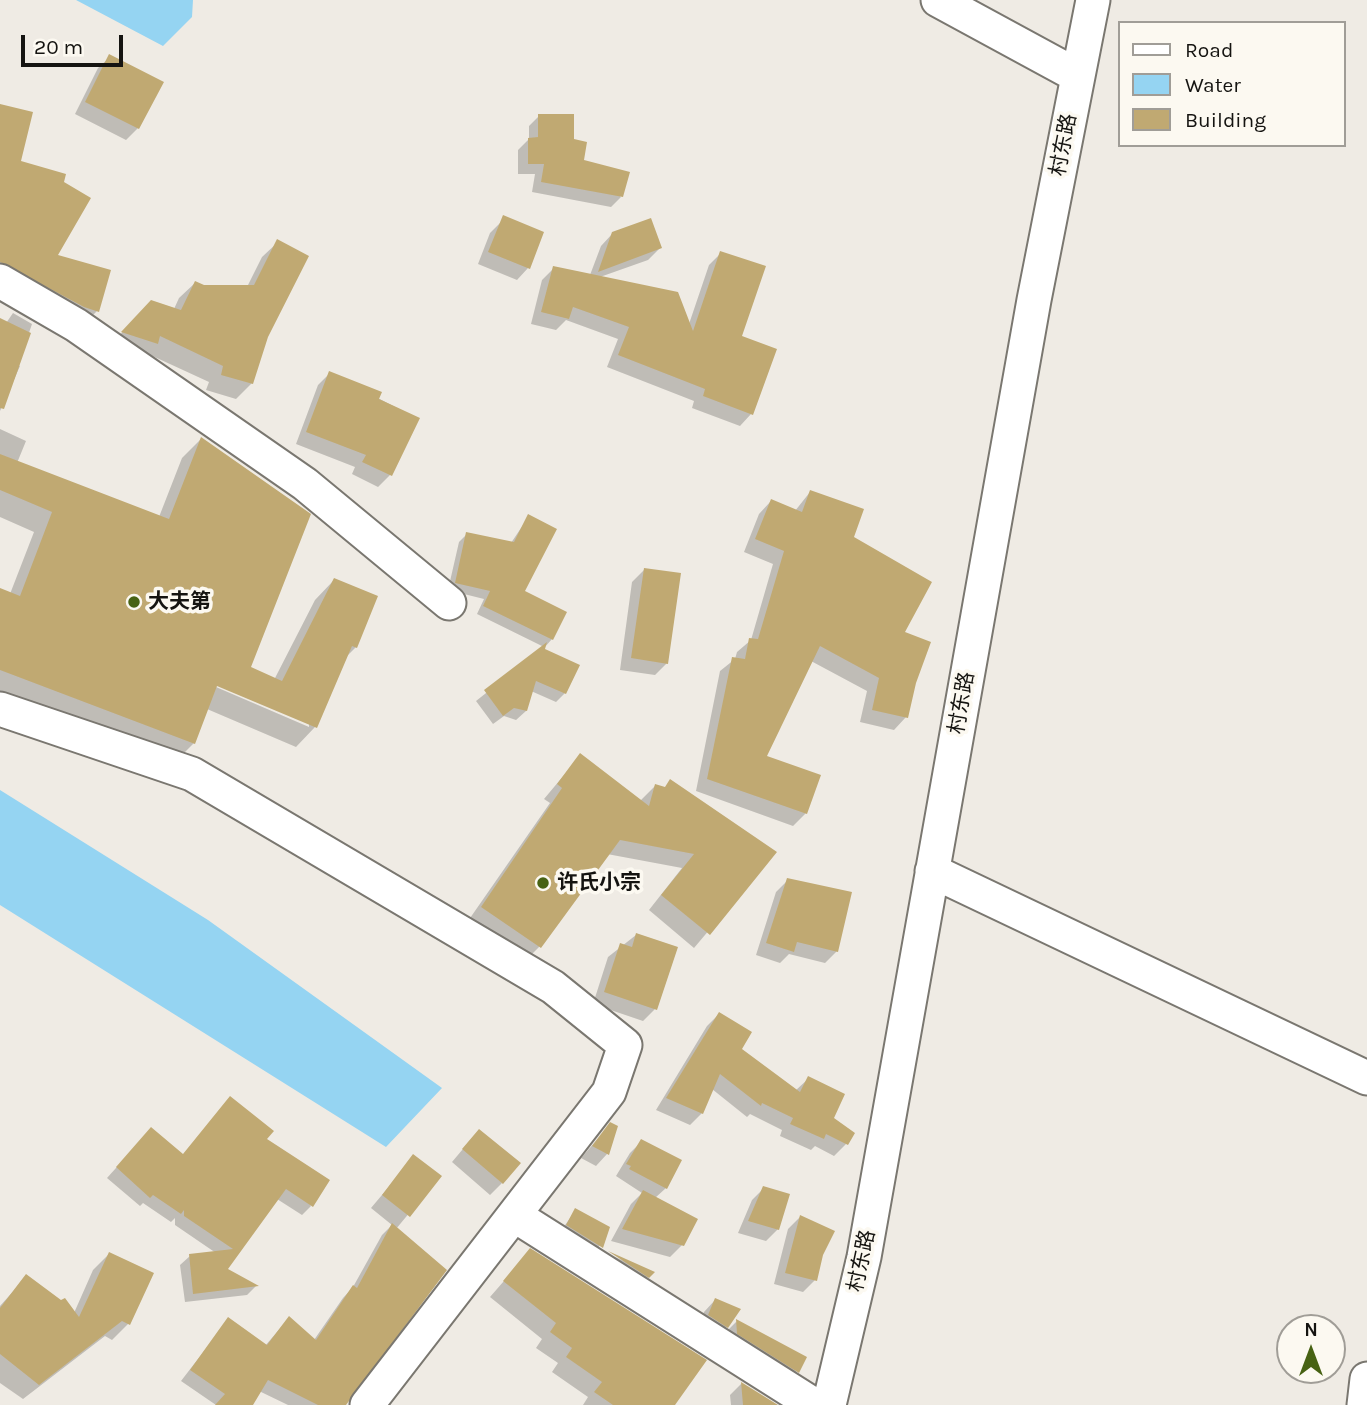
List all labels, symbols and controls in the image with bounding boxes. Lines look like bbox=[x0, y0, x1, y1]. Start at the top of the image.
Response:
scale bar bbox=[24, 21, 126, 65]
legend bbox=[1118, 21, 1346, 147]
text: 20 m bbox=[34, 35, 83, 59]
text: Road bbox=[1185, 38, 1233, 62]
text: Water bbox=[1185, 73, 1241, 97]
text: Building bbox=[1185, 108, 1266, 132]
street label: 村东路 bbox=[1046, 112, 1082, 178]
place label: 大夫第 bbox=[148, 589, 211, 615]
marker: 大夫第 bbox=[126, 594, 142, 610]
street label: 村东路 bbox=[944, 670, 980, 736]
place label: 许氏小宗 bbox=[557, 870, 641, 896]
marker: 许氏小宗 bbox=[535, 875, 551, 891]
street label: 村东路 bbox=[843, 1228, 881, 1294]
north arrow bbox=[1276, 1314, 1346, 1384]
text: N bbox=[1304, 1319, 1318, 1341]

